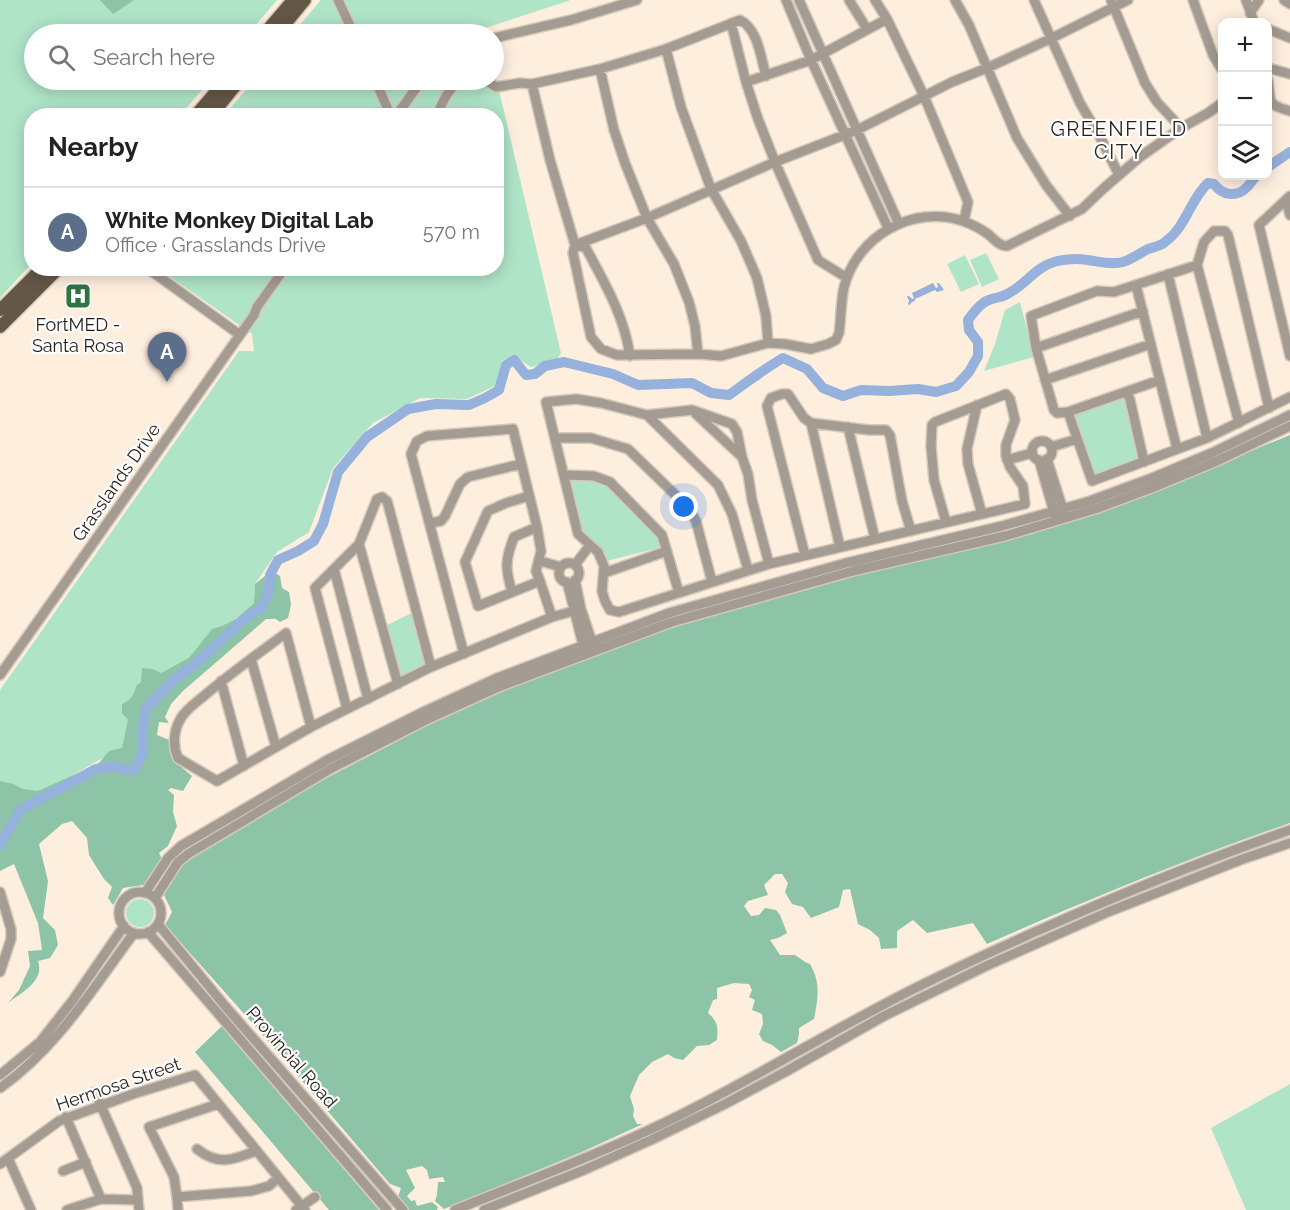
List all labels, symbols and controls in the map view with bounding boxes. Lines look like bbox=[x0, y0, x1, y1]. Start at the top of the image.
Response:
map controls bbox=[1218, 18, 1272, 180]
button: + bbox=[1218, 18, 1272, 72]
search box bbox=[24, 24, 504, 90]
icon: search bbox=[45, 41, 78, 74]
text: Search here bbox=[93, 44, 215, 70]
button: − bbox=[1218, 72, 1272, 126]
district label: GREENFIELD CITY bbox=[1050, 117, 1188, 164]
button: layers bbox=[1218, 126, 1272, 180]
text: Nearby bbox=[48, 132, 138, 162]
text: White Monkey Digital Lab bbox=[105, 207, 374, 233]
text: A bbox=[61, 220, 74, 244]
text: 570 m bbox=[423, 220, 480, 244]
text: Office · Grasslands Drive bbox=[105, 233, 326, 257]
hospital icon: FortMED - Santa Rosa bbox=[63, 281, 93, 311]
place label: FortMED - Santa Rosa bbox=[32, 314, 124, 356]
pin: A bbox=[148, 332, 186, 382]
street label: Grasslands Drive bbox=[68, 419, 165, 545]
your location bbox=[669, 492, 698, 521]
street label: Provincial Road bbox=[242, 1002, 342, 1112]
street label: Hermosa Street bbox=[53, 1053, 183, 1115]

